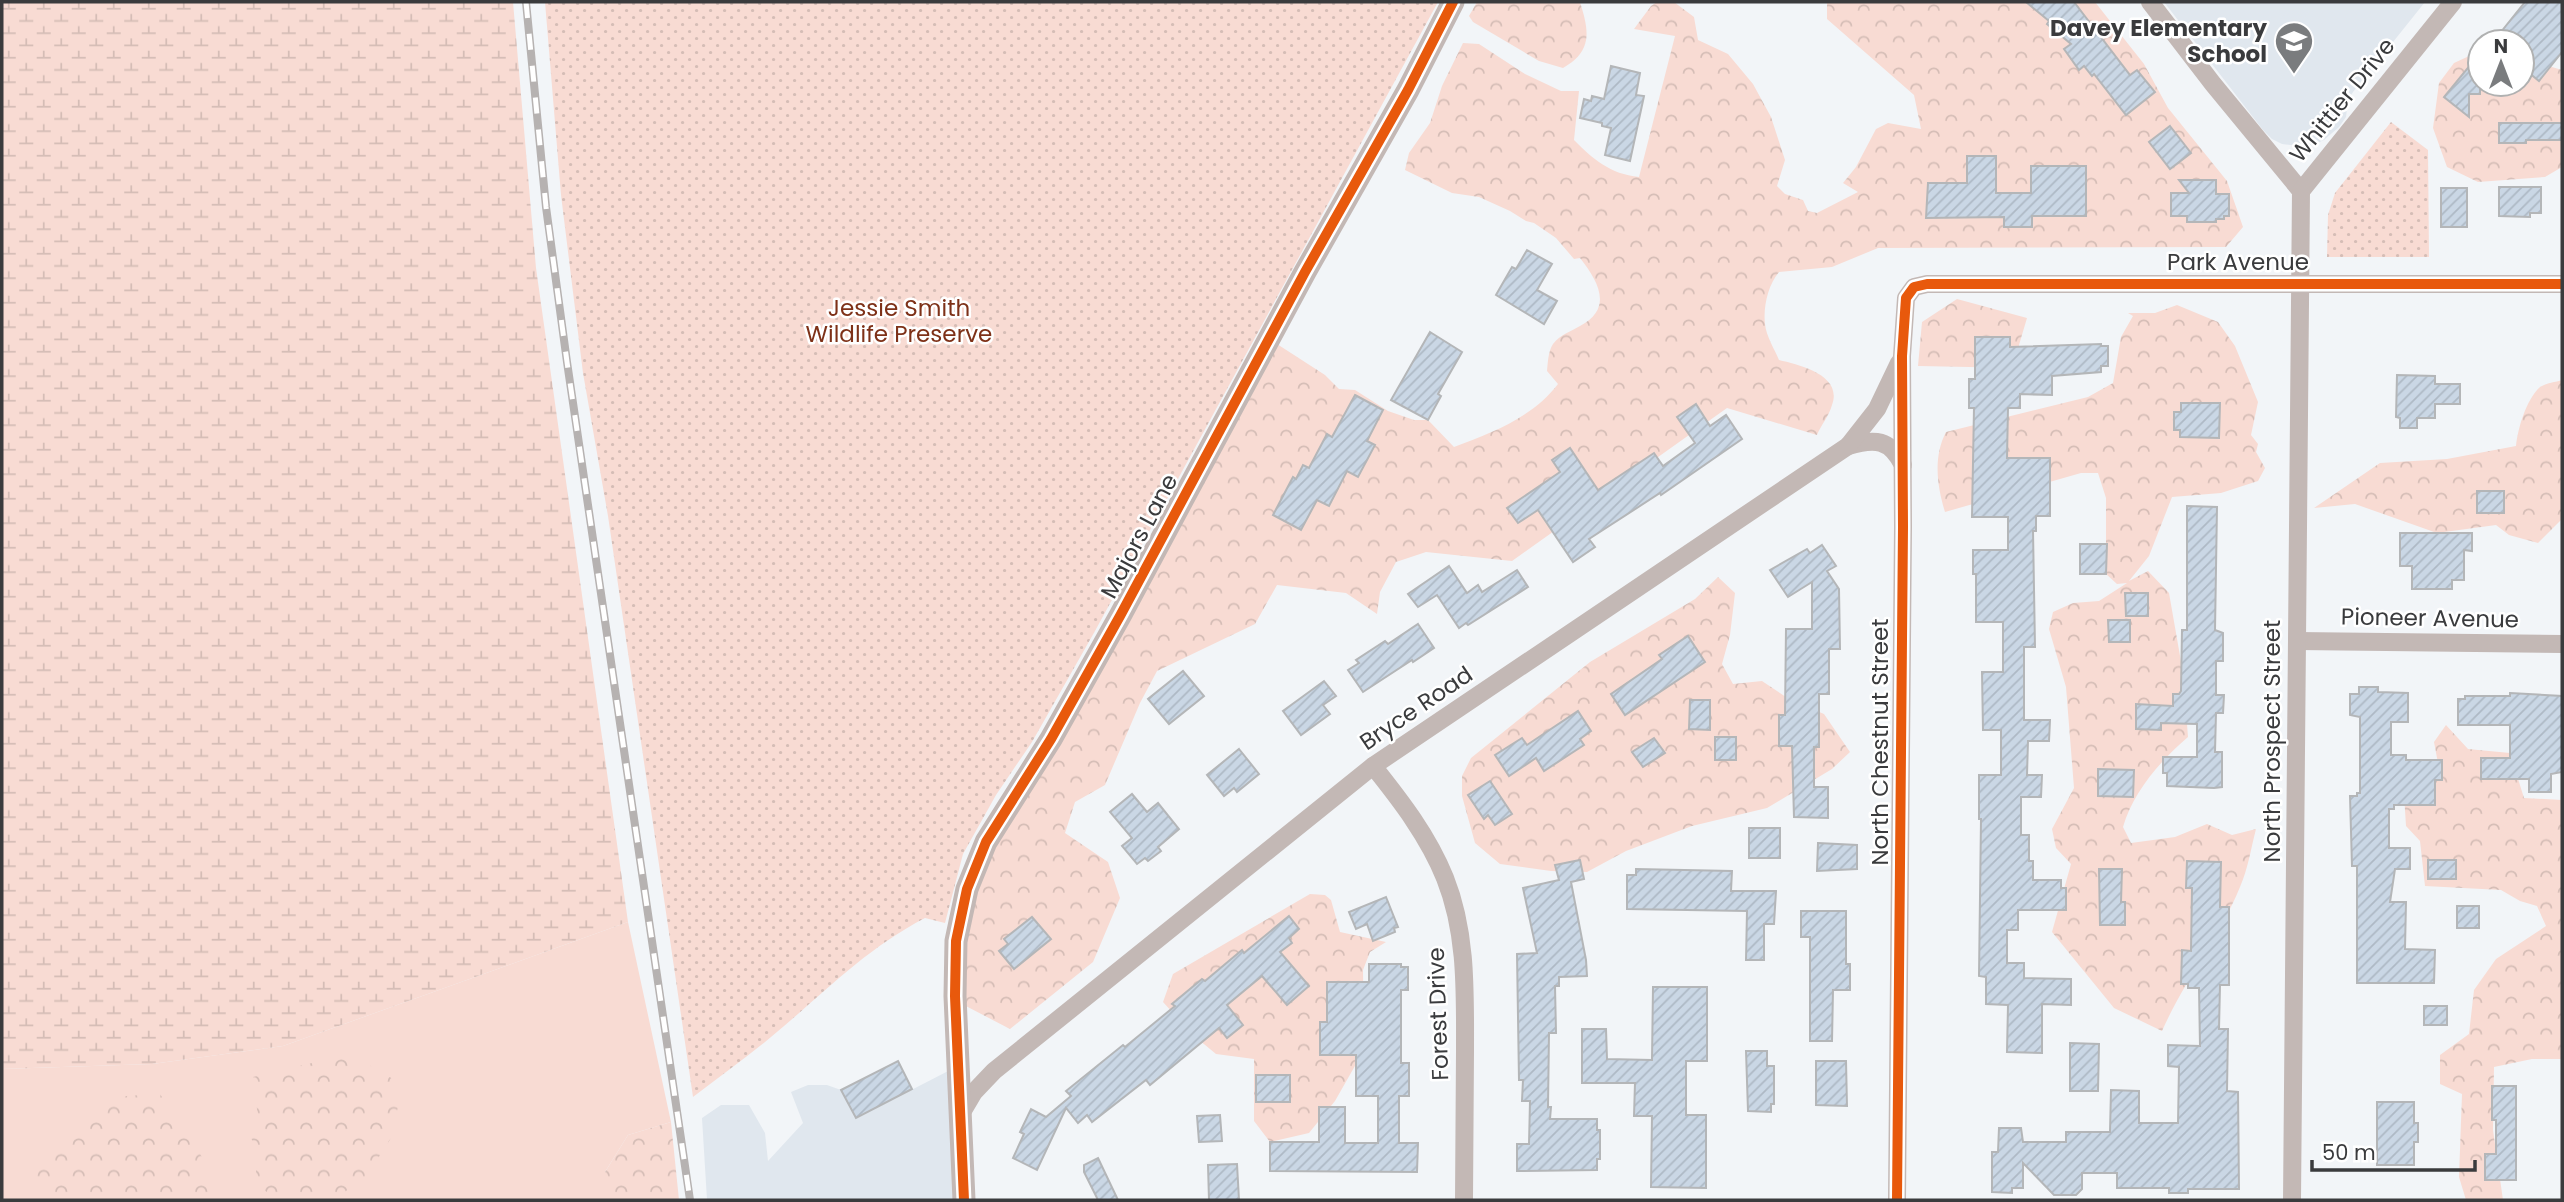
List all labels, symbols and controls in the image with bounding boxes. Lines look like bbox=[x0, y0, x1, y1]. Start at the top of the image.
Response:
place label: Davey Elementary School bbox=[2050, 12, 2267, 70]
school or university icon: Davey Elementary School bbox=[2273, 20, 2315, 75]
north arrow bbox=[2466, 28, 2536, 98]
street label: Whittier Drive bbox=[2282, 31, 2402, 169]
text: N bbox=[2494, 33, 2508, 60]
street label: Park Avenue bbox=[2167, 246, 2309, 278]
park label: Jessie Smith Wildlife Preserve bbox=[806, 292, 992, 350]
street label: Majors Lane bbox=[1093, 468, 1185, 604]
street label: Pioneer Avenue bbox=[2341, 600, 2519, 636]
street label: North Chestnut Street bbox=[1864, 618, 1896, 866]
street label: North Prospect Street bbox=[2256, 620, 2288, 862]
street label: Bryce Road bbox=[1353, 658, 1479, 758]
street label: Forest Drive bbox=[1420, 947, 1456, 1081]
scale bar bbox=[2312, 1128, 2475, 1172]
text: 50 m bbox=[2322, 1138, 2376, 1167]

